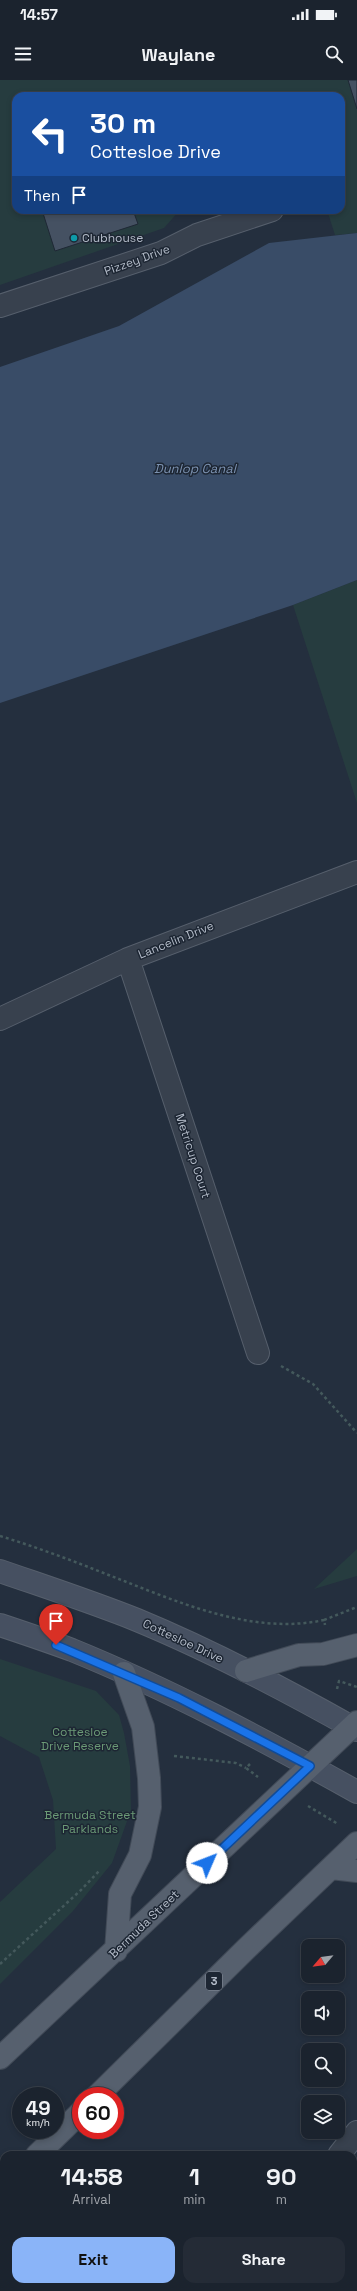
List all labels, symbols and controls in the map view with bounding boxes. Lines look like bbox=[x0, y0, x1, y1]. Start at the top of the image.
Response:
text: 14:57 bbox=[20, 5, 58, 24]
icon: menu bbox=[12, 43, 34, 65]
text: Waylane bbox=[142, 43, 215, 66]
icon: search bbox=[323, 43, 345, 65]
text: 30 m bbox=[90, 105, 156, 141]
icon: left bbox=[24, 108, 76, 160]
text: Cottesloe Drive bbox=[90, 140, 221, 163]
icon: arrive bbox=[68, 184, 90, 206]
text: Then bbox=[24, 186, 60, 205]
place label: Clubhouse bbox=[82, 230, 143, 246]
marker: Clubhouse bbox=[69, 233, 79, 243]
street label: Pizzey Drive bbox=[102, 241, 172, 279]
water label: Dunlop Canal bbox=[154, 460, 238, 477]
street label: Lancelin Drive bbox=[136, 918, 216, 962]
street label: Metricup Court bbox=[172, 1112, 214, 1200]
pin bbox=[39, 1604, 73, 1645]
icon: arrive bbox=[45, 1610, 67, 1632]
street label: Cottesloe Drive bbox=[140, 1615, 226, 1667]
park label: Cottesloe Drive Reserve bbox=[41, 1724, 119, 1754]
park label: Bermuda Street Parklands bbox=[44, 1807, 136, 1837]
position arrow bbox=[186, 1842, 228, 1884]
street label: Bermuda Street bbox=[106, 1886, 182, 1962]
north arrow bbox=[301, 1939, 345, 1983]
map controls bbox=[301, 1939, 345, 2139]
road number: 3 bbox=[206, 1972, 222, 1990]
button: sound bbox=[301, 1991, 345, 2035]
button: search bbox=[301, 2043, 345, 2087]
speed limit sign: 60 bbox=[72, 2087, 124, 2139]
text: 49 bbox=[25, 2095, 51, 2121]
button: layers bbox=[301, 2095, 345, 2139]
text: km/h bbox=[26, 2116, 50, 2129]
text: 14:58 bbox=[61, 2161, 123, 2192]
text: 1 bbox=[189, 2161, 200, 2192]
text: 90 bbox=[266, 2161, 296, 2192]
text: Arrival bbox=[72, 2191, 111, 2208]
text: min bbox=[183, 2191, 206, 2208]
text: m bbox=[276, 2191, 287, 2208]
button: Exit bbox=[12, 2237, 175, 2283]
button: Share bbox=[183, 2237, 345, 2283]

